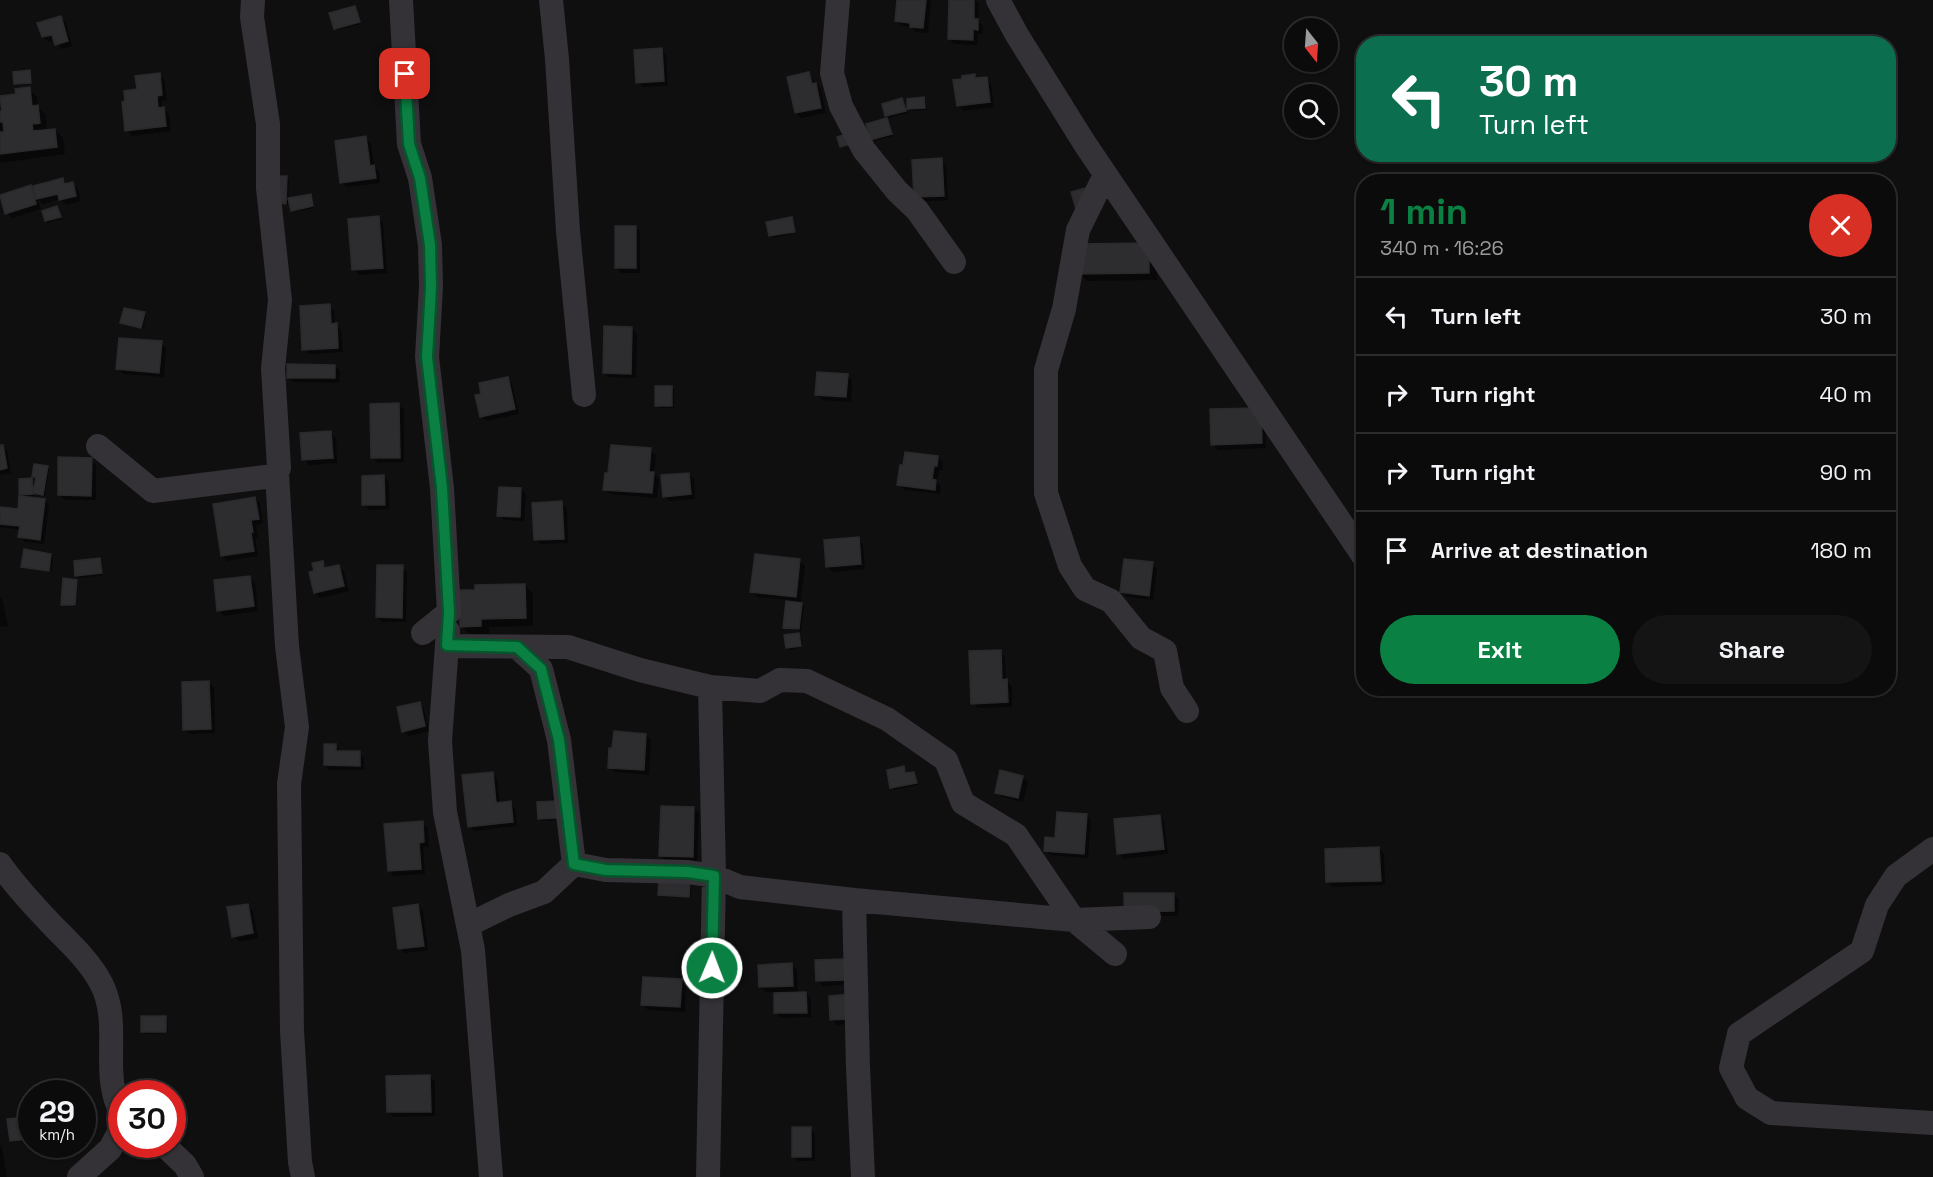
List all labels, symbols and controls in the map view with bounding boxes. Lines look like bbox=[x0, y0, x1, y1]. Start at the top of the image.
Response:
north arrow bbox=[1284, 18, 1338, 72]
map controls bbox=[1284, 18, 1338, 138]
pin bbox=[379, 48, 430, 99]
text: 30 m bbox=[1479, 55, 1578, 108]
icon: arrive bbox=[388, 57, 421, 90]
icon: left bbox=[1380, 60, 1458, 138]
button: search bbox=[1284, 84, 1338, 138]
text: Turn left bbox=[1479, 107, 1589, 142]
text: 1 min bbox=[1380, 189, 1468, 235]
button: close bbox=[1809, 194, 1872, 257]
text: 340 m · 16:26 bbox=[1380, 235, 1504, 261]
icon: left bbox=[1380, 300, 1413, 333]
text: Turn left bbox=[1431, 302, 1521, 330]
text: 30 m bbox=[1820, 302, 1872, 330]
icon: right bbox=[1380, 378, 1413, 411]
text: Turn right bbox=[1431, 380, 1536, 408]
text: 40 m bbox=[1820, 380, 1872, 408]
icon: right bbox=[1380, 456, 1413, 489]
text: Turn right bbox=[1431, 458, 1536, 486]
text: 90 m bbox=[1820, 458, 1872, 486]
icon: arrive bbox=[1380, 534, 1413, 567]
text: Arrive at destination bbox=[1431, 536, 1648, 564]
text: 180 m bbox=[1810, 536, 1872, 564]
button: Exit bbox=[1380, 615, 1620, 684]
button: Share bbox=[1632, 615, 1872, 684]
position arrow bbox=[680, 936, 744, 1000]
speed limit sign: 30 bbox=[108, 1080, 186, 1158]
text: 29 bbox=[39, 1092, 75, 1131]
text: km/h bbox=[39, 1125, 75, 1144]

